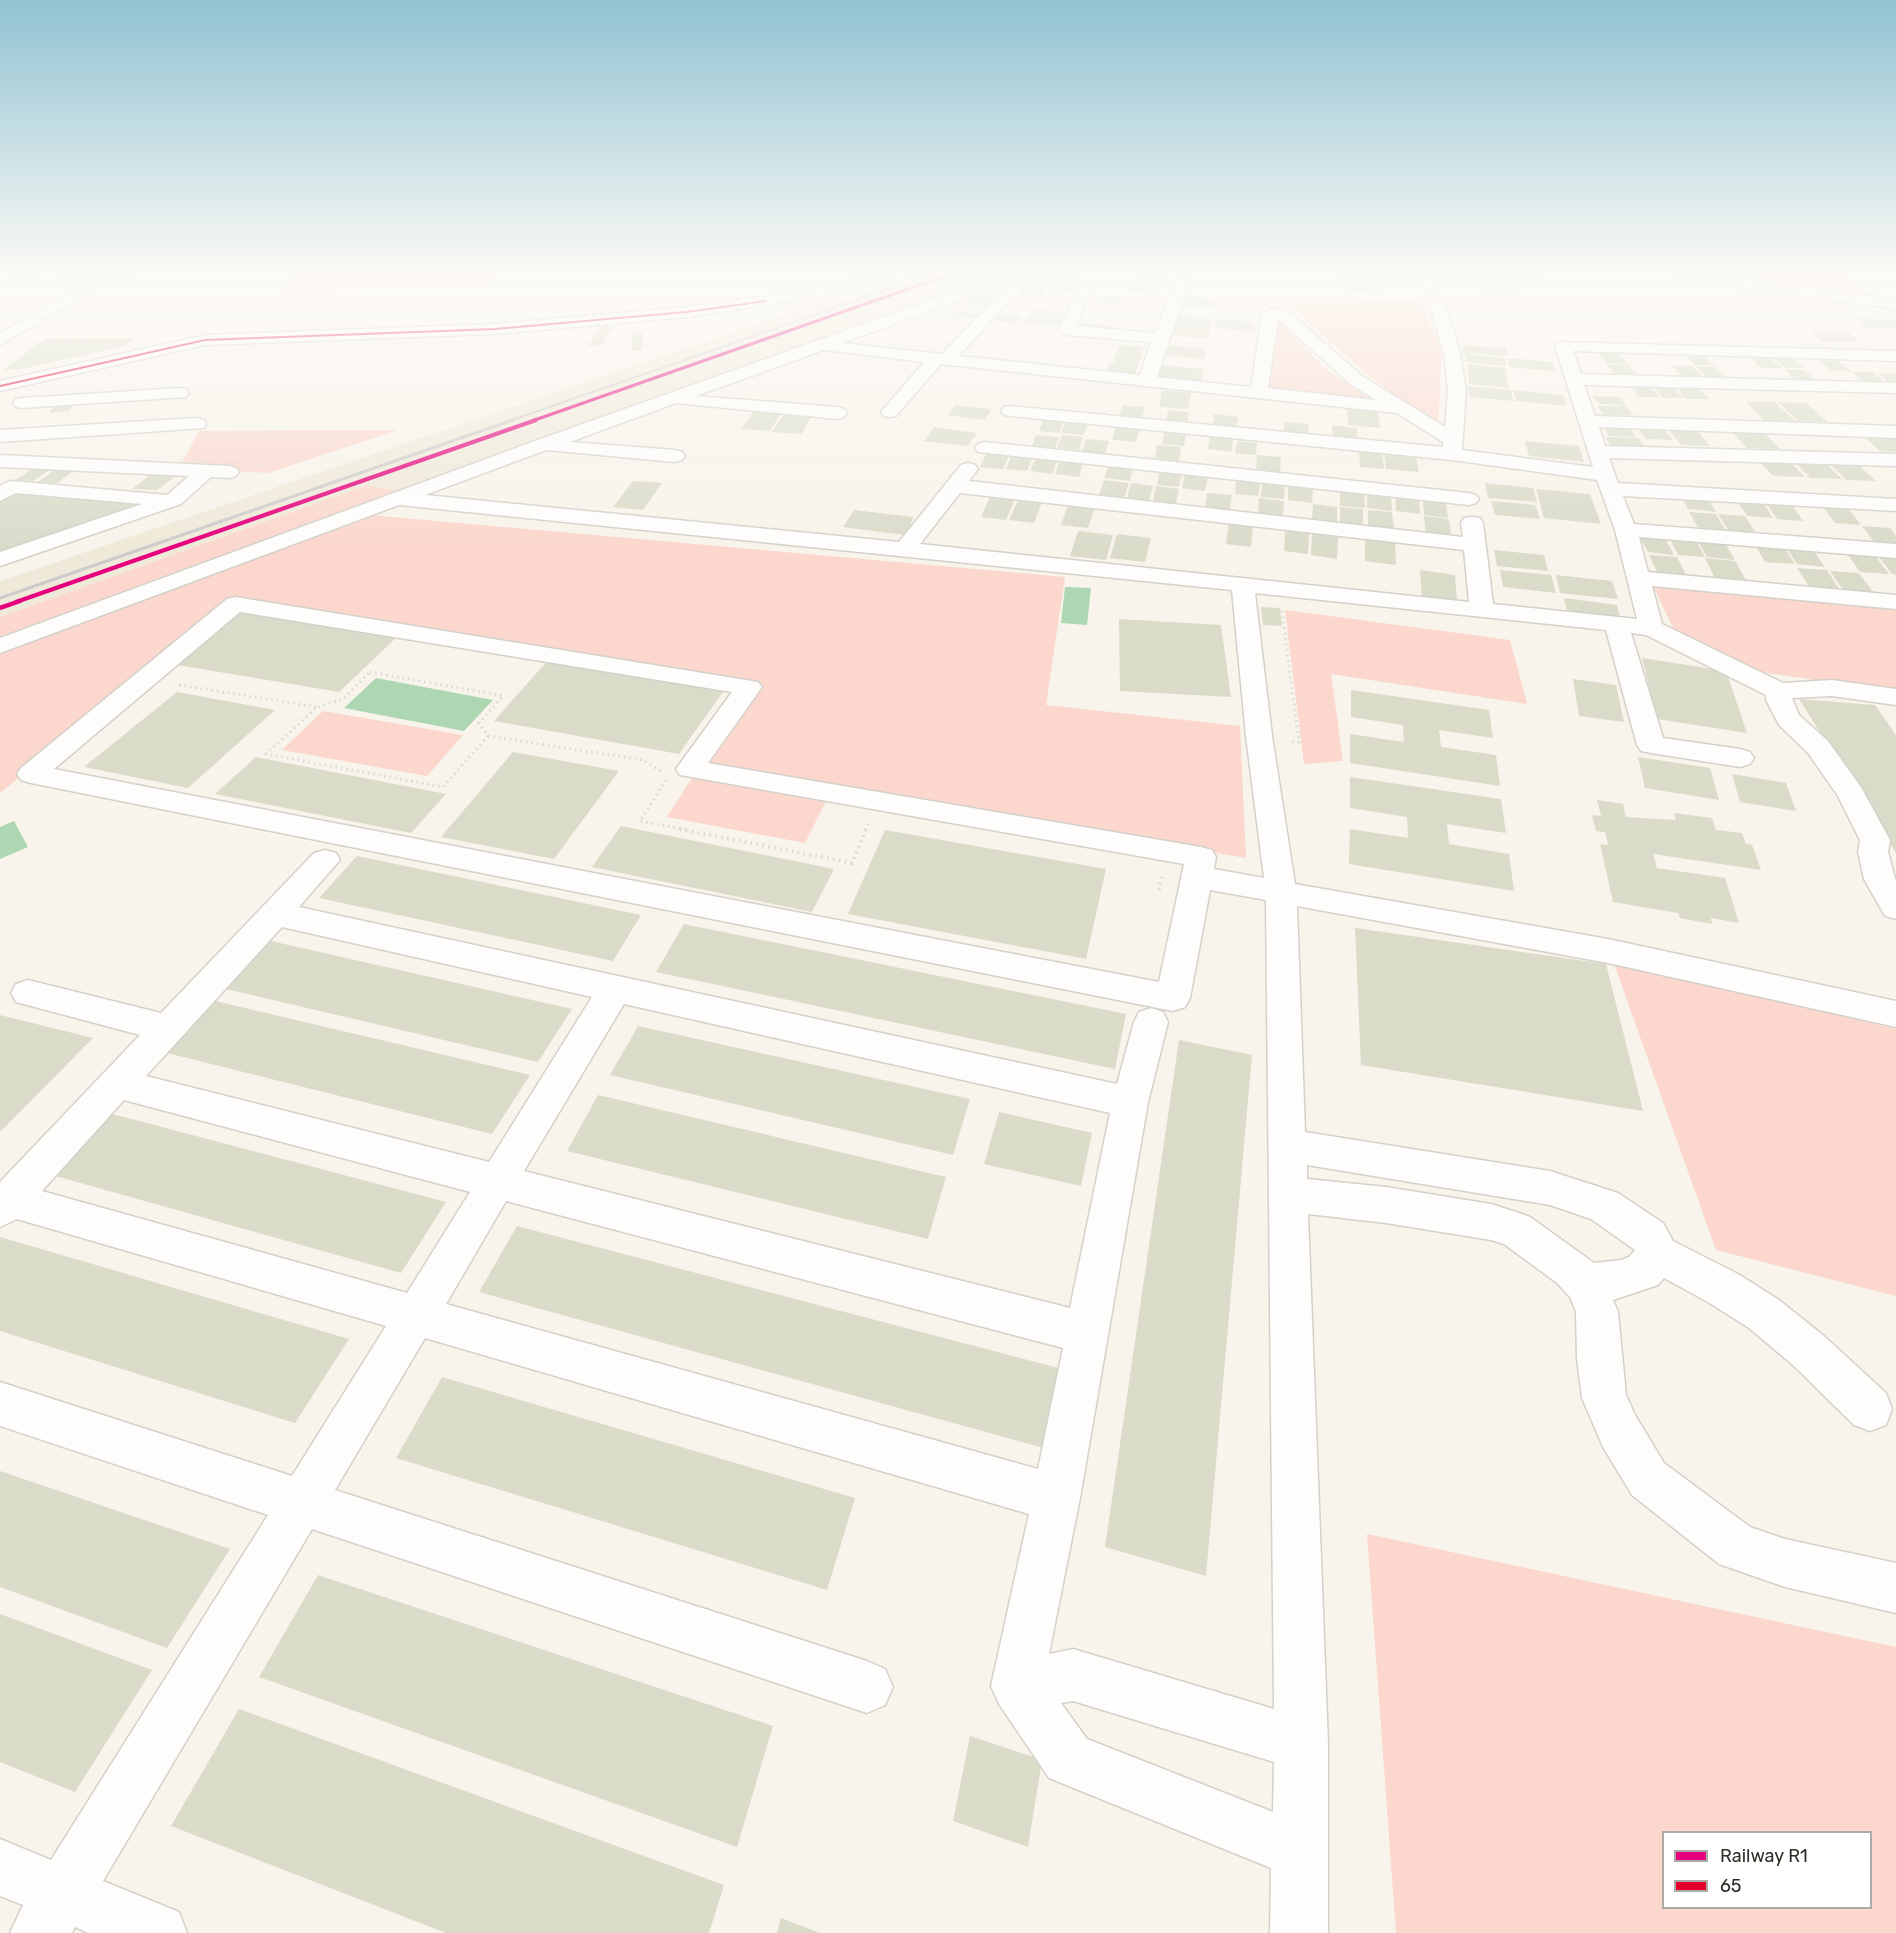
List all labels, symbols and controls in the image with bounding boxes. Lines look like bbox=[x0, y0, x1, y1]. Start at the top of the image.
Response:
legend bbox=[1662, 1831, 1872, 1909]
text: Railway R1 bbox=[1720, 1845, 1808, 1867]
text: 65 bbox=[1720, 1875, 1742, 1897]

